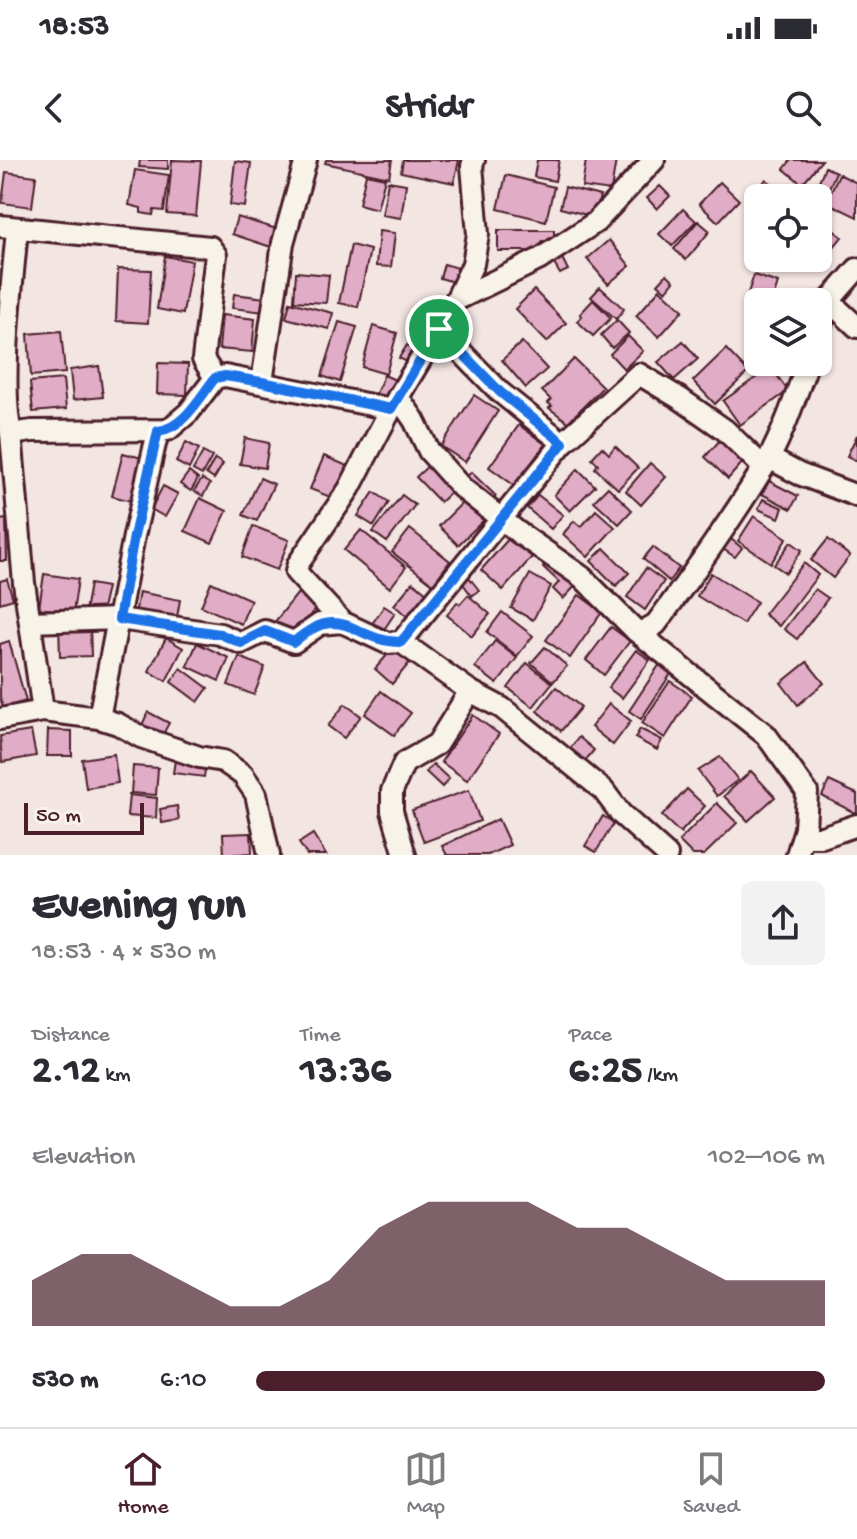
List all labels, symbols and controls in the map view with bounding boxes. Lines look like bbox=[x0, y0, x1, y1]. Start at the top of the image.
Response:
text: 18:53 bbox=[40, 11, 109, 46]
icon: back bbox=[32, 86, 76, 130]
icon: search bbox=[781, 86, 825, 130]
text: Stridr bbox=[386, 87, 471, 130]
map controls bbox=[744, 184, 832, 376]
button: locate bbox=[744, 184, 832, 272]
button: layers bbox=[744, 288, 832, 376]
pin bbox=[405, 295, 473, 363]
icon: arrive bbox=[417, 307, 461, 351]
scale bar bbox=[24, 799, 144, 835]
text: 50 m bbox=[36, 804, 81, 830]
button: share bbox=[741, 881, 825, 965]
text: Evening run bbox=[32, 882, 245, 934]
text: 18:53 · 4 × 530 m bbox=[32, 938, 216, 969]
text: Distance bbox=[32, 1023, 110, 1049]
text: Time bbox=[300, 1023, 341, 1049]
text: Pace bbox=[569, 1023, 612, 1049]
text: 2.12 bbox=[32, 1049, 100, 1096]
text: 13:36 bbox=[300, 1049, 391, 1096]
text: 6:25 bbox=[569, 1049, 642, 1096]
text: km bbox=[100, 1063, 131, 1089]
text: /km bbox=[642, 1063, 678, 1089]
text: Elevation bbox=[32, 1143, 135, 1174]
text: 102–106 m bbox=[708, 1143, 825, 1174]
text: 530 m bbox=[32, 1366, 99, 1397]
text: 6:10 bbox=[160, 1366, 207, 1397]
tab: Home bbox=[118, 1447, 169, 1521]
tab: Map bbox=[404, 1447, 448, 1521]
tab: Saved bbox=[683, 1447, 739, 1521]

